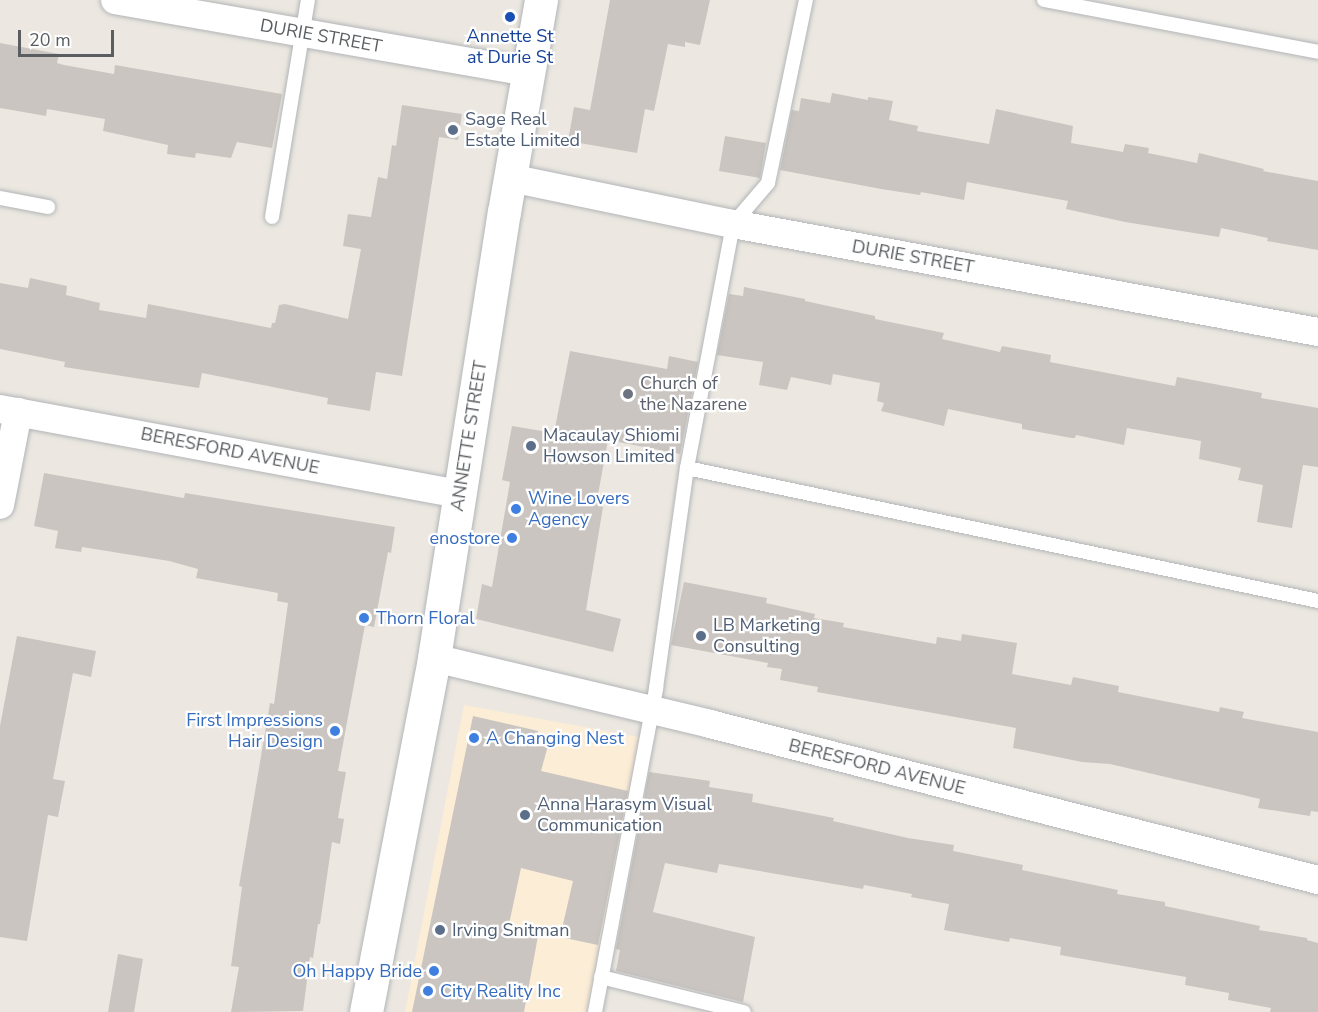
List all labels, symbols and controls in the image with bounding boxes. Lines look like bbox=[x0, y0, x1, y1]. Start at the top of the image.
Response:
marker: Annette St at Durie St bbox=[503, 10, 517, 24]
street label: DURIE STREET bbox=[258, 15, 384, 57]
scale bar bbox=[21, 18, 117, 56]
place label: Annette St at Durie St bbox=[467, 26, 553, 68]
text: 20 m bbox=[29, 28, 71, 52]
place label: Sage Real Estate Limited bbox=[465, 109, 580, 152]
marker: Sage Real Estate Limited bbox=[446, 123, 460, 137]
street label: DURIE STREET bbox=[850, 236, 976, 278]
street label: ANNETTE STREET bbox=[446, 359, 492, 513]
place label: Church of the Nazarene bbox=[640, 373, 747, 416]
marker: Church of the Nazarene bbox=[621, 387, 635, 401]
street label: BERESFORD AVENUE bbox=[139, 423, 321, 479]
place label: Macaulay Shiomi Howson Limited bbox=[543, 425, 680, 468]
marker: Macaulay Shiomi Howson Limited bbox=[524, 439, 538, 453]
place label: Wine Lovers Agency bbox=[528, 488, 630, 530]
marker: Wine Lovers Agency bbox=[509, 502, 523, 516]
place label: enostore bbox=[430, 527, 500, 549]
marker: enostore bbox=[505, 531, 519, 545]
place label: Thorn Floral bbox=[376, 607, 475, 629]
marker: Thorn Floral bbox=[357, 611, 371, 625]
place label: LB Marketing Consulting bbox=[713, 615, 821, 658]
marker: LB Marketing Consulting bbox=[694, 629, 708, 643]
place label: First Impressions Hair Design bbox=[186, 710, 323, 752]
marker: First Impressions Hair Design bbox=[328, 724, 342, 738]
place label: A Changing Nest bbox=[486, 727, 624, 749]
marker: A Changing Nest bbox=[467, 731, 481, 745]
street label: BERESFORD AVENUE bbox=[786, 735, 968, 799]
place label: Anna Harasym Visual Communication bbox=[537, 794, 712, 836]
marker: Anna Harasym Visual Communication bbox=[518, 808, 532, 822]
place label: Irving Snitman bbox=[452, 919, 569, 941]
marker: Irving Snitman bbox=[433, 923, 447, 937]
place label: Oh Happy Bride bbox=[293, 960, 422, 982]
marker: Oh Happy Bride bbox=[427, 964, 441, 978]
place label: City Reality Inc bbox=[440, 980, 560, 1002]
marker: City Reality Inc bbox=[421, 984, 435, 998]

